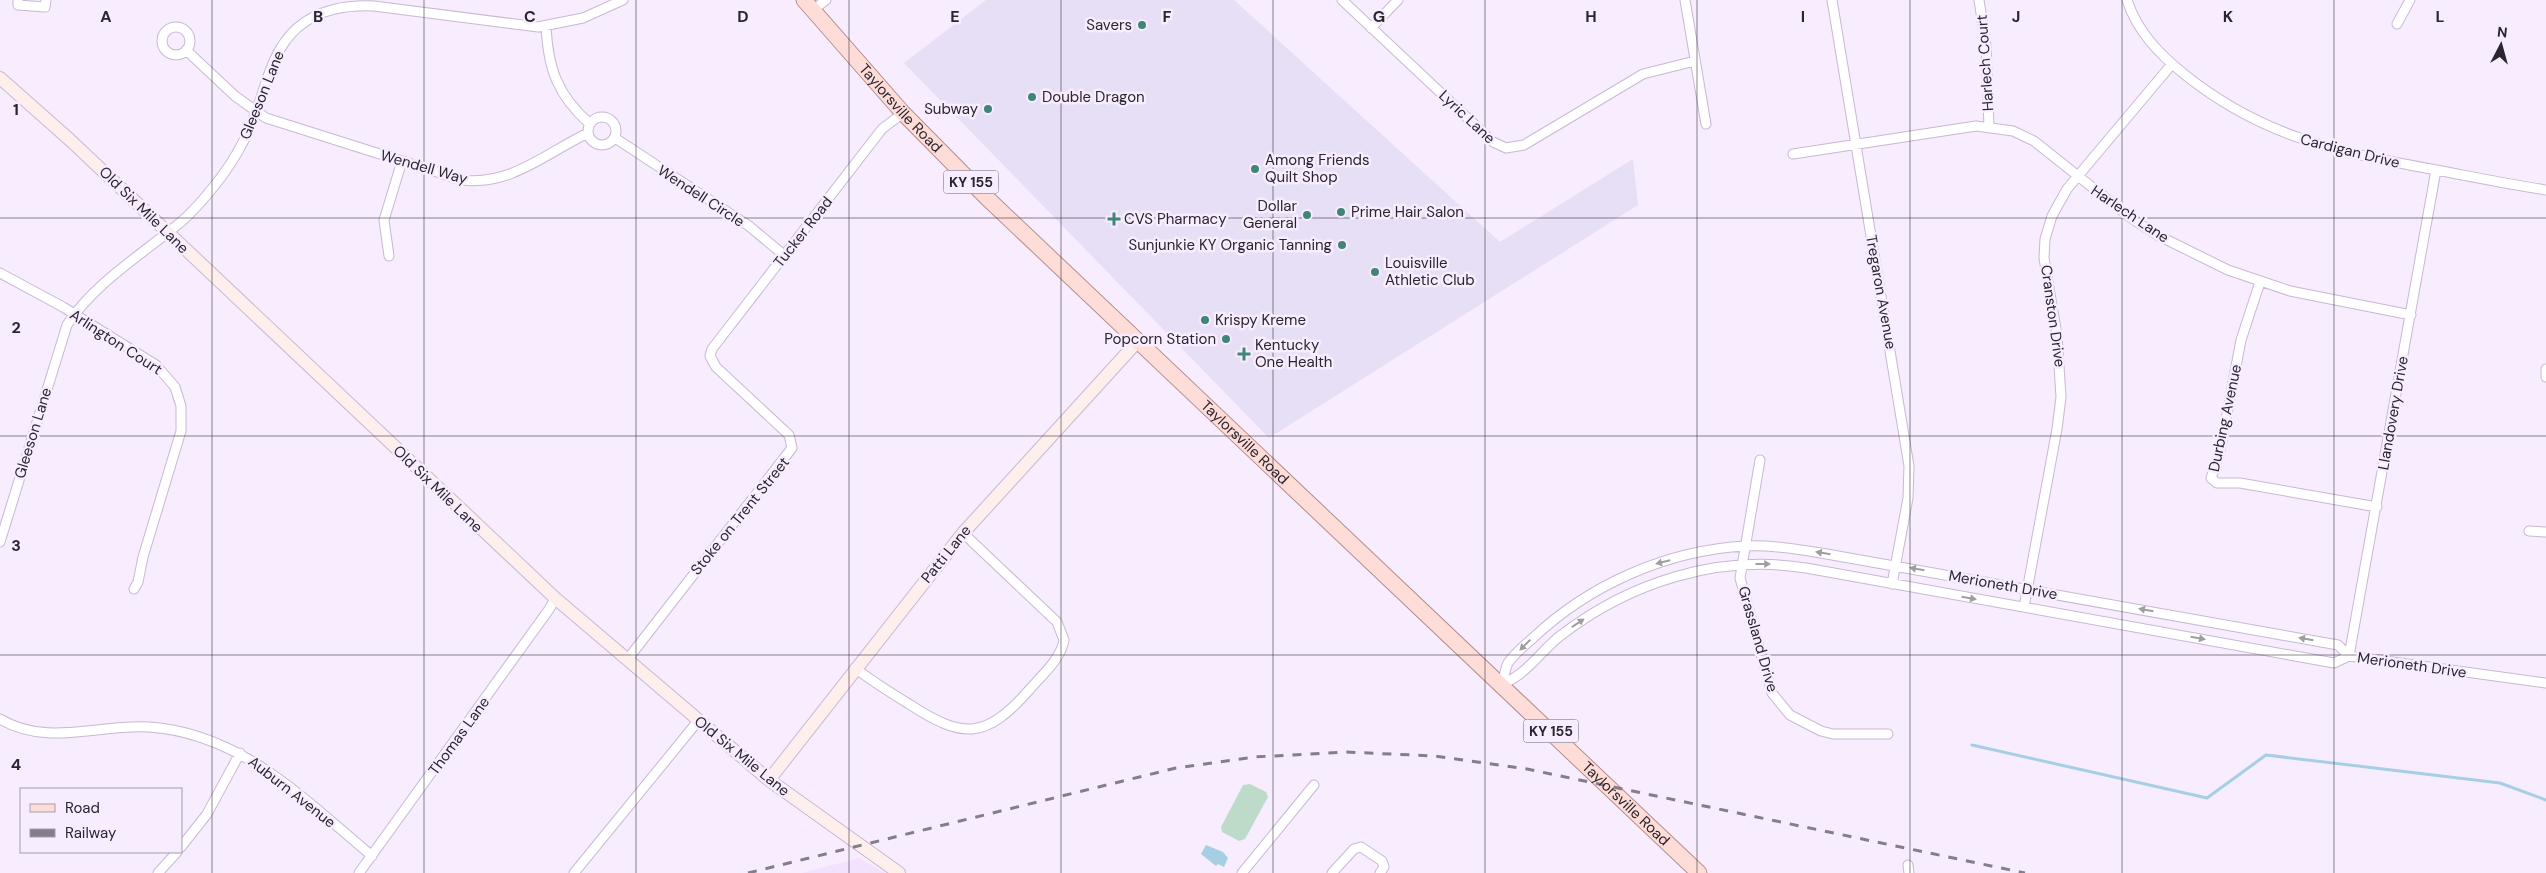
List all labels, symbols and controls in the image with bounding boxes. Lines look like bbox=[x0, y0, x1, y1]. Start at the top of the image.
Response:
text: A bbox=[100, 6, 112, 27]
text: B bbox=[313, 6, 323, 27]
text: C bbox=[524, 6, 536, 27]
text: D bbox=[737, 6, 749, 27]
text: E bbox=[950, 6, 960, 27]
text: F bbox=[1163, 6, 1172, 27]
text: G bbox=[1373, 6, 1385, 27]
text: H bbox=[1585, 6, 1597, 27]
text: I bbox=[1801, 6, 1805, 27]
text: J bbox=[2012, 6, 2020, 27]
text: K bbox=[2223, 6, 2234, 27]
text: L bbox=[2436, 6, 2445, 27]
street label: Harlech Court bbox=[1972, 14, 1998, 112]
place label: Savers bbox=[1086, 15, 1132, 35]
marker: Savers bbox=[1136, 19, 1148, 31]
north arrow bbox=[2476, 20, 2526, 70]
text: N bbox=[2496, 23, 2508, 42]
street label: Gleeson Lane bbox=[235, 48, 289, 142]
street label: Taylorsville Road bbox=[854, 59, 947, 157]
street label: Lyric Lane bbox=[1434, 86, 1500, 148]
place label: Double Dragon bbox=[1042, 87, 1145, 107]
marker: Double Dragon bbox=[1026, 91, 1038, 103]
text: 1 bbox=[13, 99, 19, 120]
place label: Subway bbox=[924, 99, 979, 119]
marker: Subway bbox=[982, 103, 994, 115]
street label: Cardigan Drive bbox=[2298, 129, 2402, 173]
street label: Wendell Way bbox=[378, 145, 470, 189]
place label: Among Friends Quilt Shop bbox=[1265, 150, 1369, 187]
street label: Wendell Circle bbox=[654, 161, 748, 231]
street label: Old Six Mile Lane bbox=[95, 162, 193, 258]
marker: Among Friends Quilt Shop bbox=[1249, 163, 1261, 175]
road number: KY 155 bbox=[944, 170, 998, 193]
street label: Harlech Lane bbox=[2087, 180, 2173, 248]
street label: Tucker Road bbox=[769, 192, 837, 272]
place label: Dollar General bbox=[1243, 196, 1297, 233]
place label: Prime Hair Salon bbox=[1351, 202, 1464, 222]
marker: Prime Hair Salon bbox=[1335, 206, 1347, 218]
place label: CVS Pharmacy bbox=[1124, 209, 1227, 229]
marker: Dollar General bbox=[1301, 209, 1313, 221]
marker: CVS Pharmacy bbox=[1108, 213, 1120, 225]
street label: Tregaron Avenue bbox=[1861, 233, 1901, 351]
place label: Sunjunkie KY Organic Tanning bbox=[1129, 235, 1332, 255]
marker: Sunjunkie KY Organic Tanning bbox=[1336, 239, 1348, 251]
place label: Louisville Athletic Club bbox=[1385, 253, 1475, 290]
street label: Cranston Drive bbox=[2036, 264, 2070, 368]
marker: Louisville Athletic Club bbox=[1369, 266, 1381, 278]
street label: Arlington Court bbox=[66, 305, 166, 379]
place label: Krispy Kreme bbox=[1215, 310, 1306, 330]
marker: Krispy Kreme bbox=[1199, 314, 1211, 326]
text: 2 bbox=[11, 317, 21, 338]
place label: Popcorn Station bbox=[1104, 329, 1216, 349]
marker: Popcorn Station bbox=[1220, 333, 1232, 345]
place label: Kentucky One Health bbox=[1255, 335, 1332, 372]
marker: Kentucky One Health bbox=[1237, 347, 1251, 361]
street label: Llandovery Drive bbox=[2373, 354, 2413, 472]
street label: Durbing Avenue bbox=[2204, 362, 2246, 474]
street label: Gleeson Lane bbox=[10, 385, 56, 481]
street label: Taylorsville Road bbox=[1196, 396, 1293, 489]
street label: Old Six Mile Lane bbox=[389, 441, 487, 537]
street label: Stoke on Trent Street bbox=[686, 453, 794, 579]
street label: Patti Lane bbox=[917, 521, 975, 587]
text: 3 bbox=[11, 535, 21, 556]
one-way arrow bbox=[1815, 549, 1831, 557]
one-way arrow bbox=[1655, 558, 1670, 566]
one-way arrow bbox=[1755, 560, 1771, 568]
one-way arrow bbox=[1909, 565, 1925, 573]
street label: Merioneth Drive bbox=[1947, 566, 2059, 604]
street label: Grassland Drive bbox=[1733, 584, 1783, 694]
one-way arrow bbox=[1961, 594, 1977, 602]
one-way arrow bbox=[2137, 606, 2153, 614]
one-way arrow bbox=[1571, 618, 1585, 628]
one-way arrow bbox=[2297, 634, 2313, 642]
one-way arrow bbox=[2190, 635, 2206, 643]
one-way arrow bbox=[1520, 639, 1532, 651]
street label: Merioneth Drive bbox=[2356, 647, 2468, 683]
street label: Thomas Lane bbox=[424, 693, 494, 779]
street label: Old Six Mile Lane bbox=[690, 711, 794, 801]
road number: KY 155 bbox=[1524, 719, 1578, 742]
street label: Auburn Avenue bbox=[244, 752, 340, 832]
text: 4 bbox=[11, 754, 21, 775]
street label: Taylorsville Road bbox=[1577, 757, 1674, 850]
legend bbox=[20, 788, 182, 853]
text: Road bbox=[65, 798, 100, 818]
text: Railway bbox=[65, 823, 117, 843]

